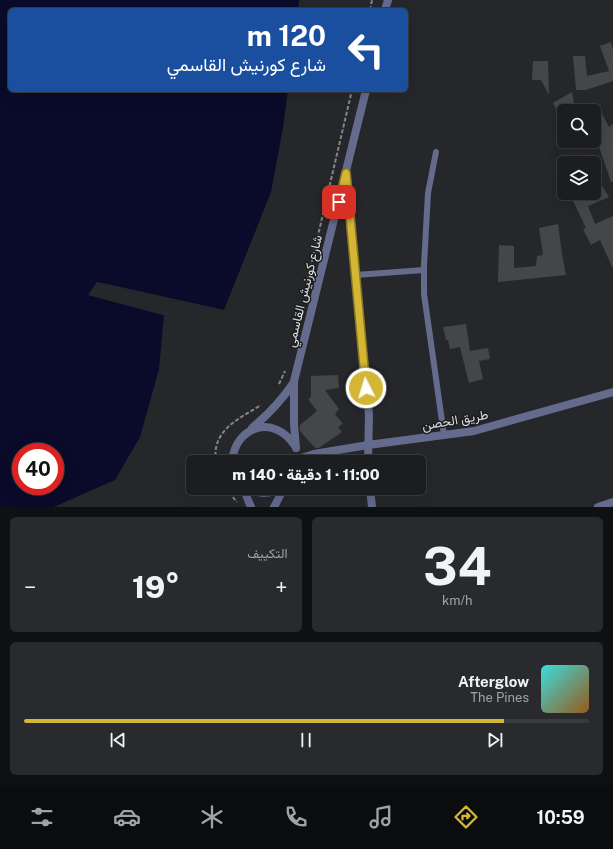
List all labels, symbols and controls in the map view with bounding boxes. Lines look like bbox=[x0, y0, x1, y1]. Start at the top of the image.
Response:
text: 120 m bbox=[247, 19, 326, 52]
icon: left bbox=[340, 24, 392, 76]
text: شارع كورنيش القاسمي bbox=[167, 54, 326, 75]
map controls bbox=[557, 104, 601, 200]
button: search bbox=[557, 104, 601, 148]
button: layers bbox=[557, 156, 601, 200]
pin bbox=[322, 185, 356, 219]
icon: arrive bbox=[328, 191, 350, 213]
street label: شارع كورنيش القاسمي bbox=[283, 233, 328, 349]
position arrow bbox=[345, 367, 387, 409]
street label: طريق الحصن bbox=[421, 407, 489, 434]
speed limit sign: 40 bbox=[12, 443, 64, 495]
text: 11:00 · 1 دقيقة · 140 m bbox=[232, 466, 380, 483]
text: 34 bbox=[423, 536, 492, 597]
text: التكييف bbox=[247, 546, 288, 561]
text: 19° bbox=[132, 569, 180, 605]
text: − bbox=[24, 574, 36, 600]
text: + bbox=[275, 574, 288, 600]
text: km/h bbox=[442, 593, 473, 608]
text: Afterglow bbox=[458, 673, 529, 690]
text: The Pines bbox=[470, 690, 529, 705]
icon: previous bbox=[107, 729, 129, 751]
icon: pause bbox=[295, 729, 317, 751]
icon: next bbox=[484, 729, 506, 751]
icon: filters bbox=[28, 803, 56, 831]
icon: car bbox=[113, 803, 141, 831]
icon: climate bbox=[198, 803, 226, 831]
icon: phone bbox=[282, 803, 310, 831]
icon: music bbox=[367, 803, 395, 831]
icon: directions bbox=[452, 803, 480, 831]
text: 10:59 bbox=[536, 807, 585, 828]

